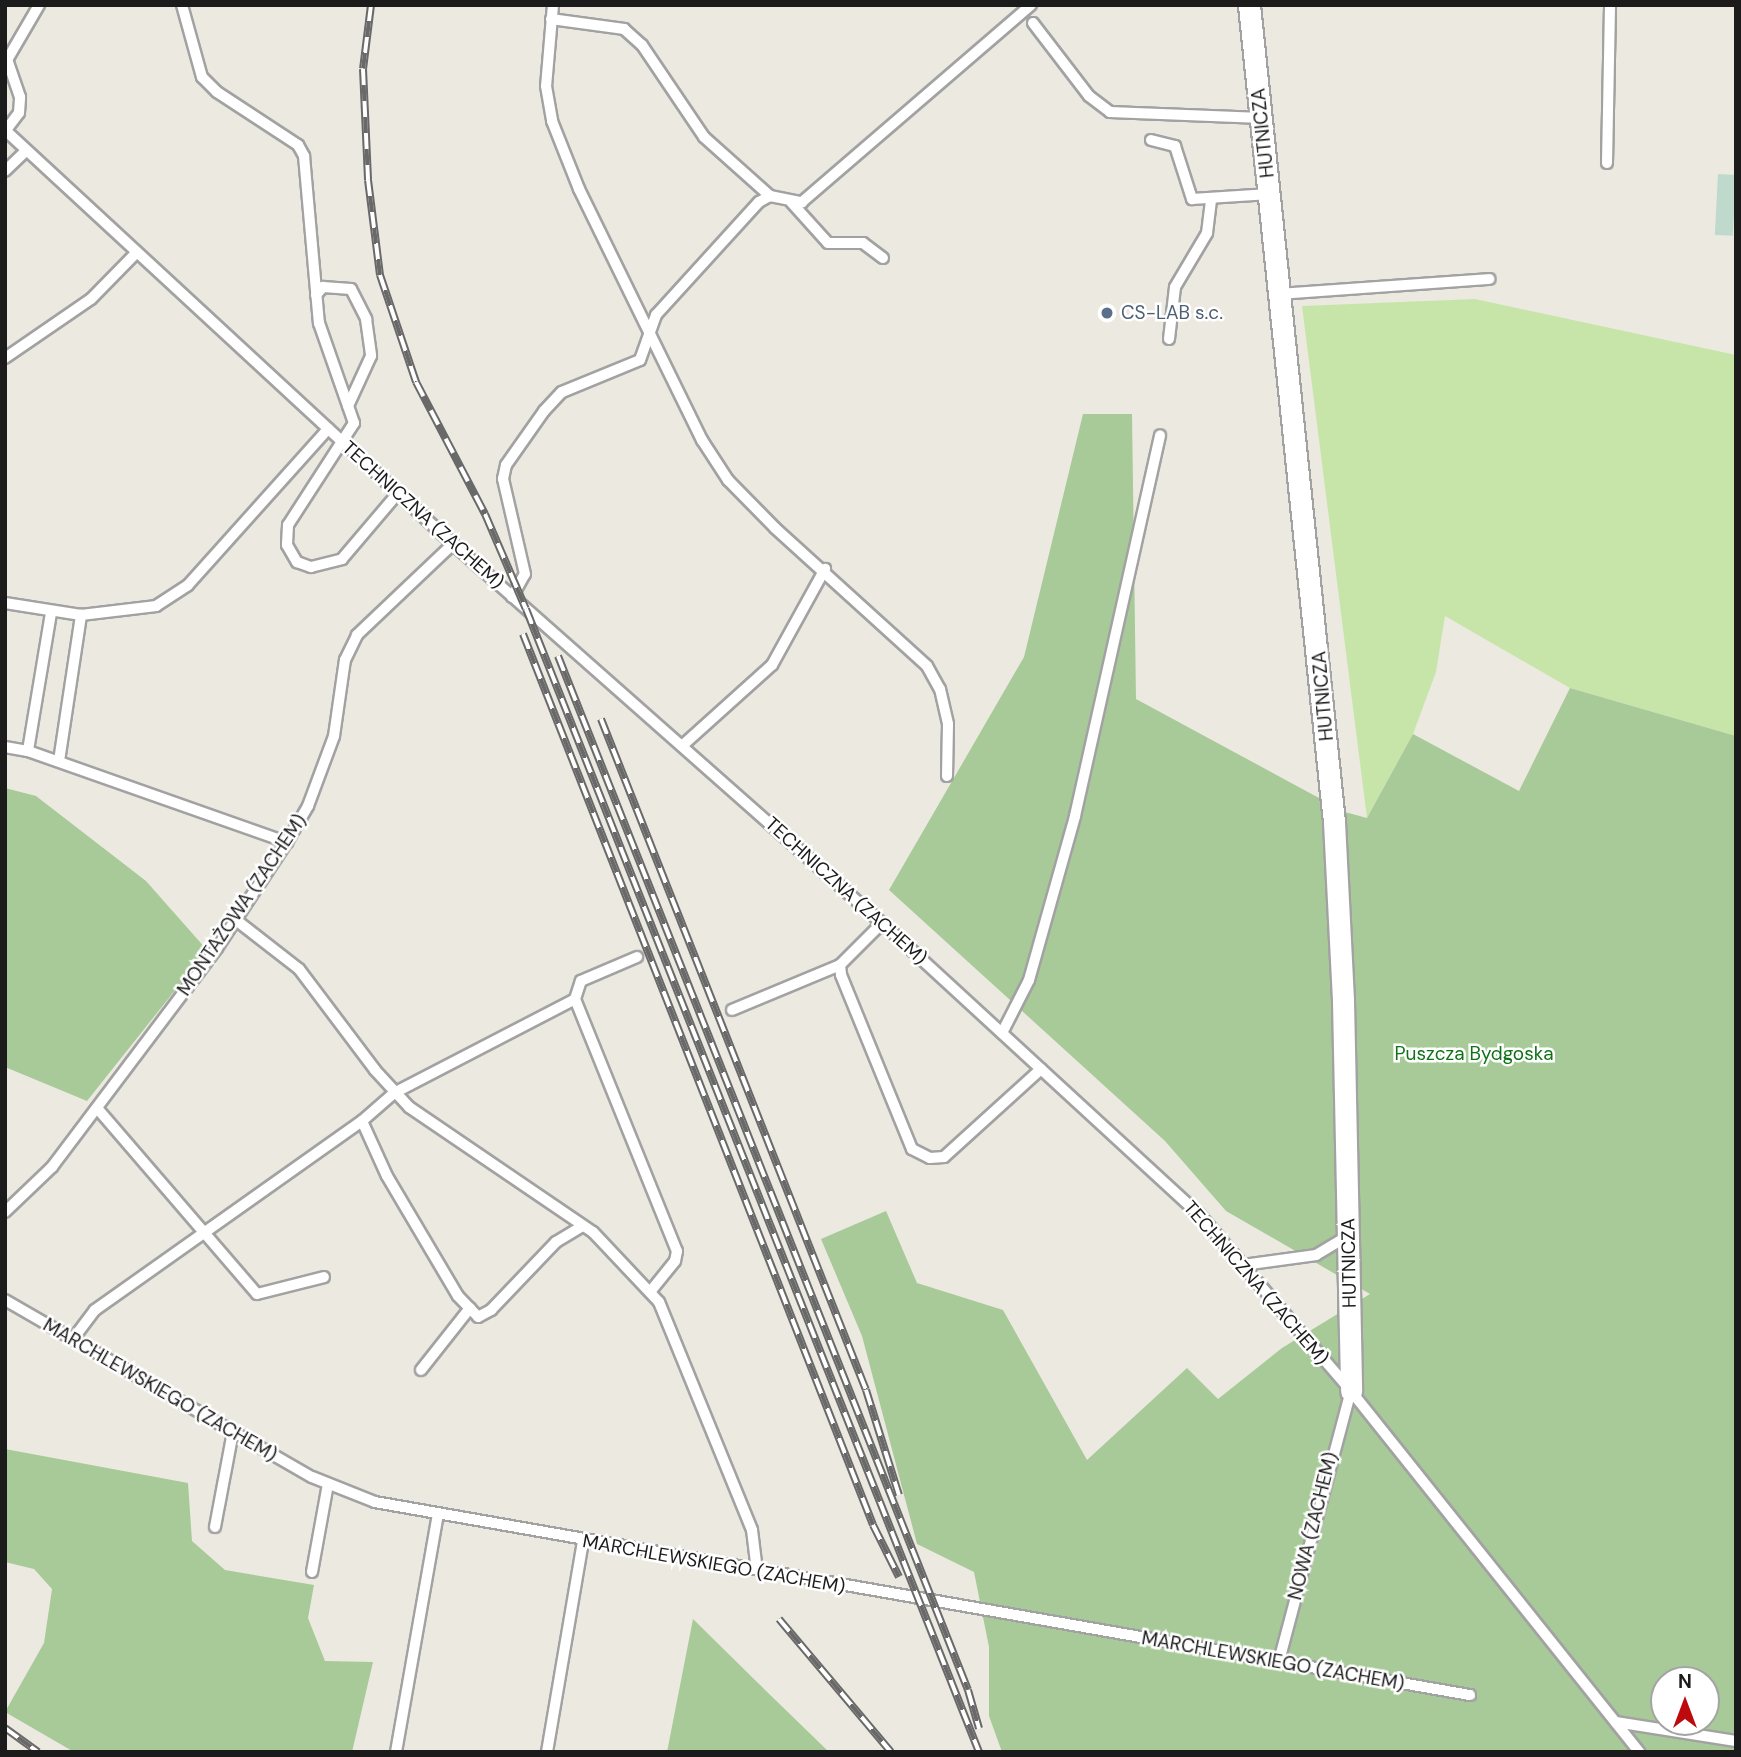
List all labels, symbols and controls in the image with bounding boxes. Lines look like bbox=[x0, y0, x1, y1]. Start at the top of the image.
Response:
street label: HUTNICZA bbox=[1247, 87, 1279, 179]
place label: CS-LAB s.c. bbox=[1121, 302, 1223, 324]
marker: CS-LAB s.c. bbox=[1099, 305, 1115, 321]
street label: TECHNICZNA (ZACHEM) bbox=[337, 436, 509, 594]
street label: HUTNICZA bbox=[1308, 650, 1338, 742]
street label: MONTAŻOWA (ZACHEM) bbox=[173, 810, 311, 1000]
street label: TECHNICZNA (ZACHEM) bbox=[760, 812, 932, 970]
park label: Puszcza Bydgoska bbox=[1394, 1043, 1554, 1065]
street label: TECHNICZNA (ZACHEM) bbox=[1179, 1196, 1333, 1370]
street label: HUTNICZA bbox=[1337, 1218, 1361, 1308]
street label: MARCHLEWSKIEGO (ZACHEM) bbox=[39, 1314, 281, 1466]
street label: NOWA (ZACHEM) bbox=[1284, 1450, 1342, 1602]
street label: MARCHLEWSKIEGO (ZACHEM) bbox=[581, 1530, 847, 1598]
street label: MARCHLEWSKIEGO (ZACHEM) bbox=[1140, 1627, 1406, 1695]
north arrow bbox=[1650, 1666, 1720, 1736]
text: N bbox=[1678, 1669, 1692, 1694]

